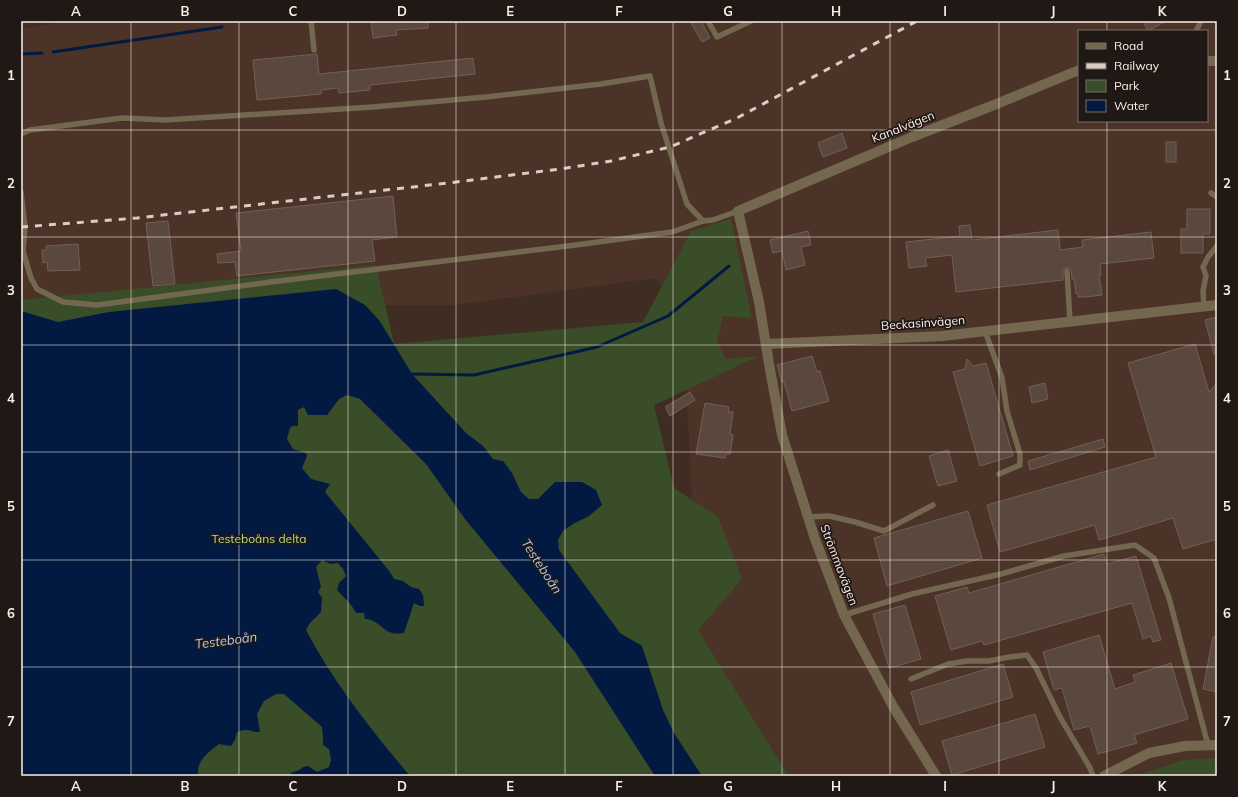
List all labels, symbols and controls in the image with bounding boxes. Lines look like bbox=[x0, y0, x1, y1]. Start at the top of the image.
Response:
text: A bbox=[71, 3, 81, 19]
text: B bbox=[181, 3, 190, 19]
text: C bbox=[289, 3, 298, 19]
text: D bbox=[397, 3, 407, 19]
text: E bbox=[506, 3, 514, 19]
text: F bbox=[615, 3, 623, 19]
text: G bbox=[723, 3, 733, 19]
text: H bbox=[831, 3, 841, 19]
text: I bbox=[943, 3, 947, 19]
text: J bbox=[1051, 3, 1055, 19]
text: K bbox=[1158, 3, 1168, 19]
legend bbox=[1078, 30, 1208, 122]
text: Road bbox=[1114, 38, 1143, 53]
text: Railway bbox=[1114, 58, 1160, 73]
text: 1 bbox=[7, 67, 15, 83]
text: 1 bbox=[1223, 67, 1231, 83]
text: Park bbox=[1114, 78, 1140, 93]
text: Water bbox=[1114, 98, 1150, 113]
street label: Kanalvägen bbox=[869, 107, 936, 146]
text: 2 bbox=[7, 175, 15, 191]
text: 2 bbox=[1223, 175, 1231, 191]
text: 3 bbox=[7, 282, 15, 298]
text: 3 bbox=[1223, 282, 1231, 298]
street label: Beckasinvägen bbox=[880, 312, 965, 333]
text: 4 bbox=[7, 390, 15, 406]
text: 4 bbox=[1223, 390, 1231, 406]
text: 5 bbox=[7, 498, 15, 514]
text: 5 bbox=[1223, 498, 1231, 514]
street label: Strömmavägen bbox=[817, 522, 862, 607]
park label: Testeboåns delta bbox=[212, 531, 306, 546]
water label: Testeboån bbox=[518, 535, 566, 597]
text: 6 bbox=[7, 605, 15, 621]
text: 6 bbox=[1223, 605, 1231, 621]
water label: Testeboån bbox=[194, 628, 258, 652]
text: 7 bbox=[7, 713, 15, 729]
text: 7 bbox=[1223, 713, 1231, 729]
text: A bbox=[71, 778, 81, 794]
text: B bbox=[181, 778, 190, 794]
text: C bbox=[289, 778, 298, 794]
text: D bbox=[397, 778, 407, 794]
text: E bbox=[506, 778, 514, 794]
text: F bbox=[615, 778, 623, 794]
text: G bbox=[723, 778, 733, 794]
text: H bbox=[831, 778, 841, 794]
text: I bbox=[943, 778, 947, 794]
text: J bbox=[1051, 778, 1055, 794]
text: K bbox=[1158, 778, 1168, 794]

